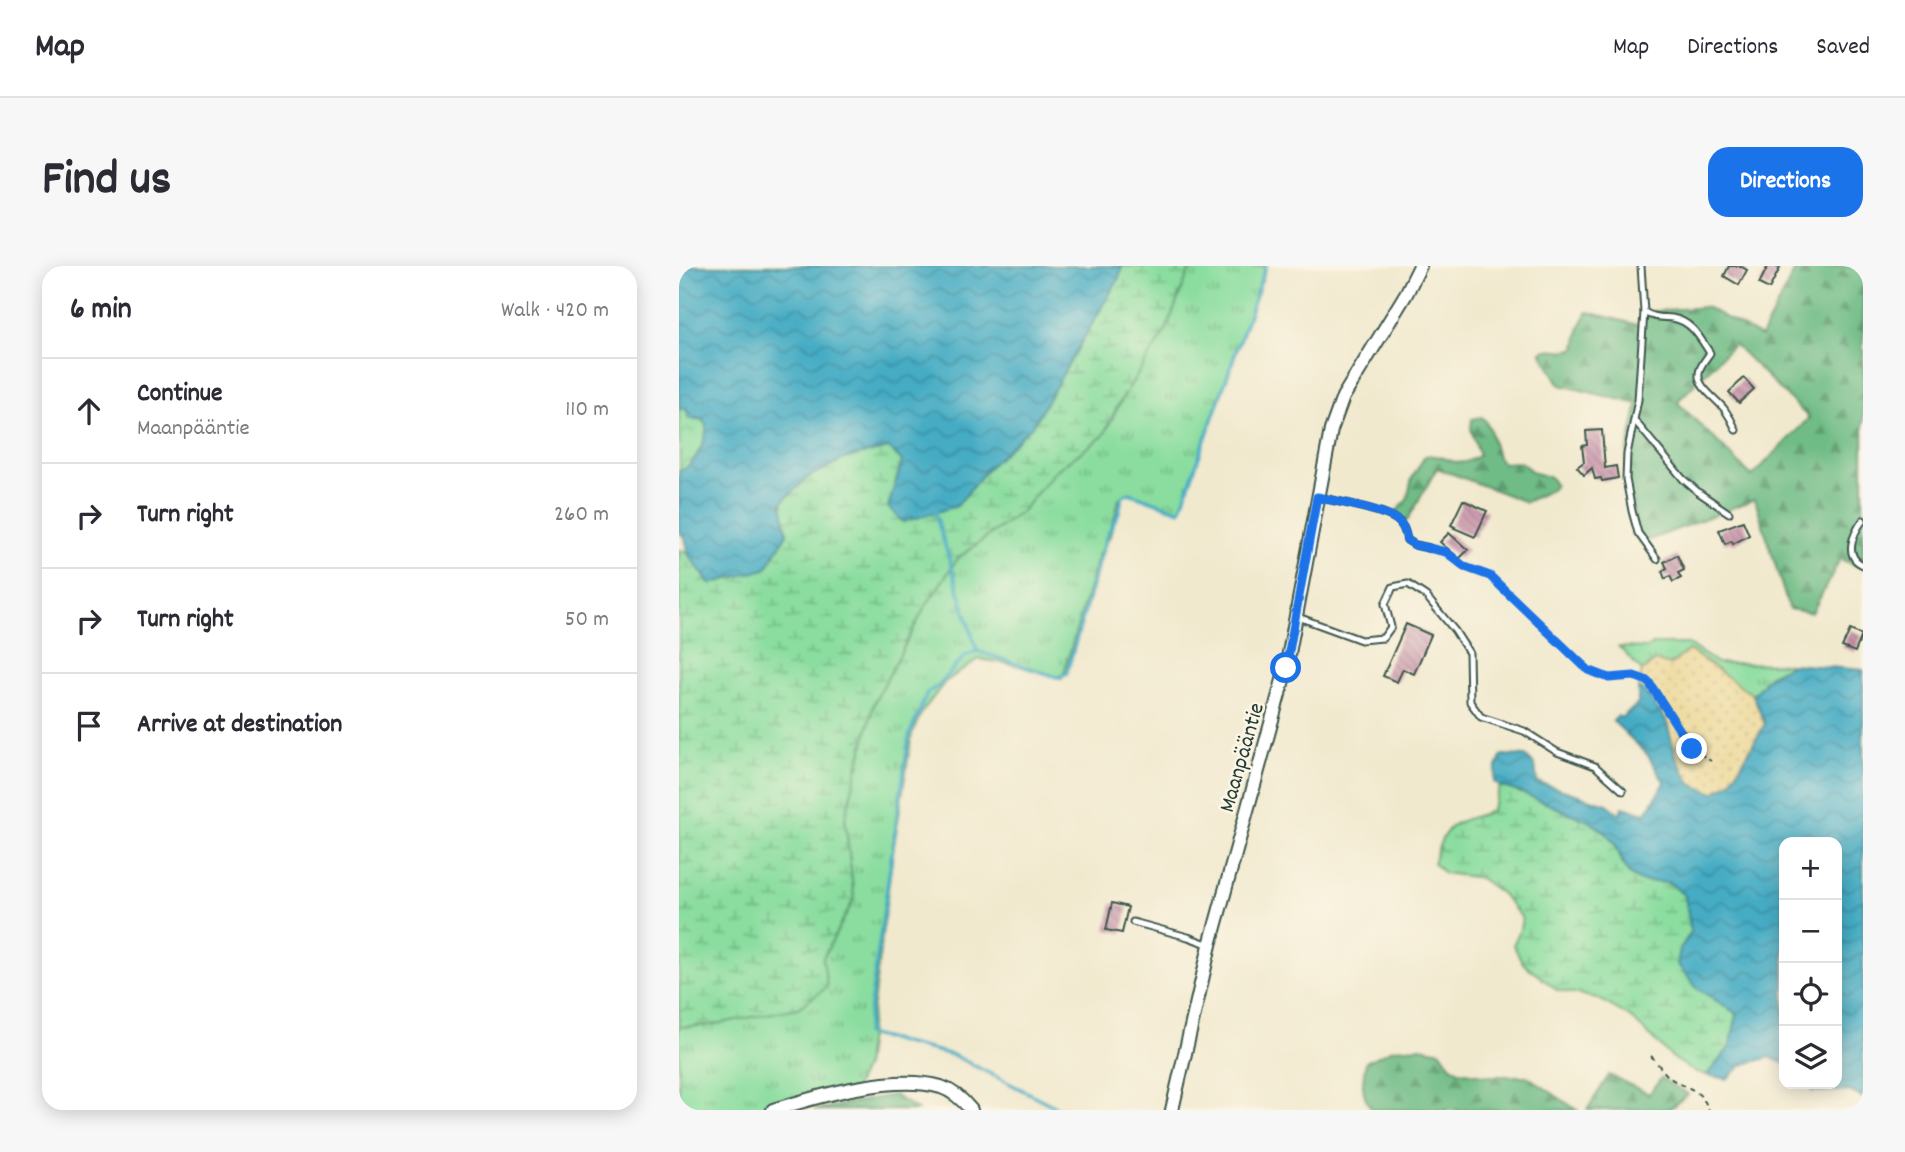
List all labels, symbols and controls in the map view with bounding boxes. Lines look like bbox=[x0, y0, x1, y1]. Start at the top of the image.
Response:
text: Map bbox=[35, 25, 85, 72]
text: Map bbox=[1613, 31, 1649, 65]
text: Directions bbox=[1687, 31, 1778, 65]
text: Saved bbox=[1816, 31, 1870, 65]
text: Find us bbox=[42, 147, 171, 217]
button: Directions bbox=[1708, 147, 1863, 217]
text: 6 min bbox=[70, 290, 132, 333]
text: Walk · 420 m bbox=[501, 295, 609, 328]
text: Continue bbox=[137, 376, 222, 413]
icon: ahead bbox=[70, 392, 108, 430]
text: 110 m bbox=[565, 394, 609, 427]
text: Maanpääntie bbox=[137, 413, 250, 446]
icon: right bbox=[70, 497, 108, 535]
text: Turn right bbox=[137, 497, 234, 534]
text: 260 m bbox=[554, 499, 609, 532]
icon: right bbox=[70, 602, 108, 640]
text: Turn right bbox=[137, 602, 234, 639]
text: 50 m bbox=[565, 604, 609, 637]
route start bbox=[1270, 652, 1301, 683]
street label: Maanpääntie bbox=[1212, 699, 1275, 817]
icon: arrive bbox=[70, 707, 108, 745]
text: Arrive at destination bbox=[137, 707, 342, 744]
route end bbox=[1676, 733, 1707, 764]
map controls bbox=[1779, 837, 1842, 1089]
button: + bbox=[1779, 837, 1842, 900]
button: − bbox=[1779, 900, 1842, 963]
button: locate bbox=[1779, 963, 1842, 1026]
button: layers bbox=[1779, 1026, 1842, 1089]

